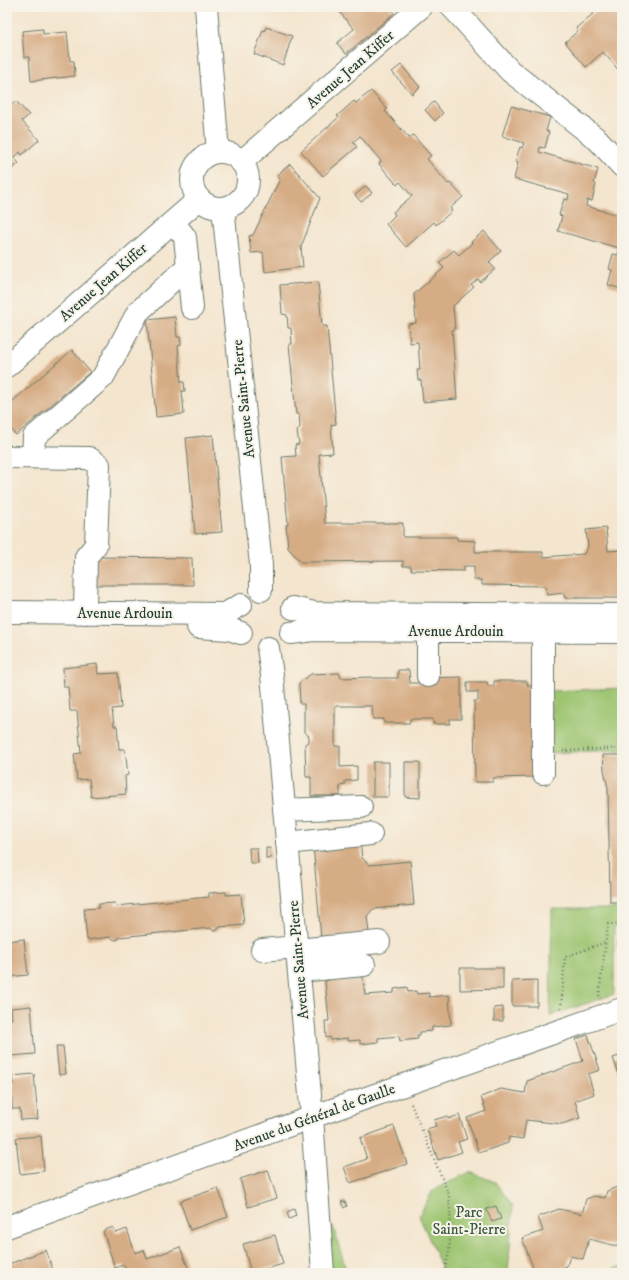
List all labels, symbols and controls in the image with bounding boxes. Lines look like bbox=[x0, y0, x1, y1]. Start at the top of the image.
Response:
street label: Avenue Jean Kiffer bbox=[302, 26, 399, 113]
street label: Avenue Jean Kiffer bbox=[55, 239, 152, 326]
street label: Avenue Saint-Pierre bbox=[228, 339, 259, 459]
street label: Avenue Ardouin bbox=[77, 604, 173, 623]
street label: Avenue Ardouin bbox=[408, 622, 504, 641]
street label: Avenue Saint-Pierre bbox=[284, 900, 313, 1020]
street label: Avenue du Général de Gaulle bbox=[231, 1079, 398, 1156]
park label: Parc Saint-Pierre bbox=[433, 1203, 505, 1239]

